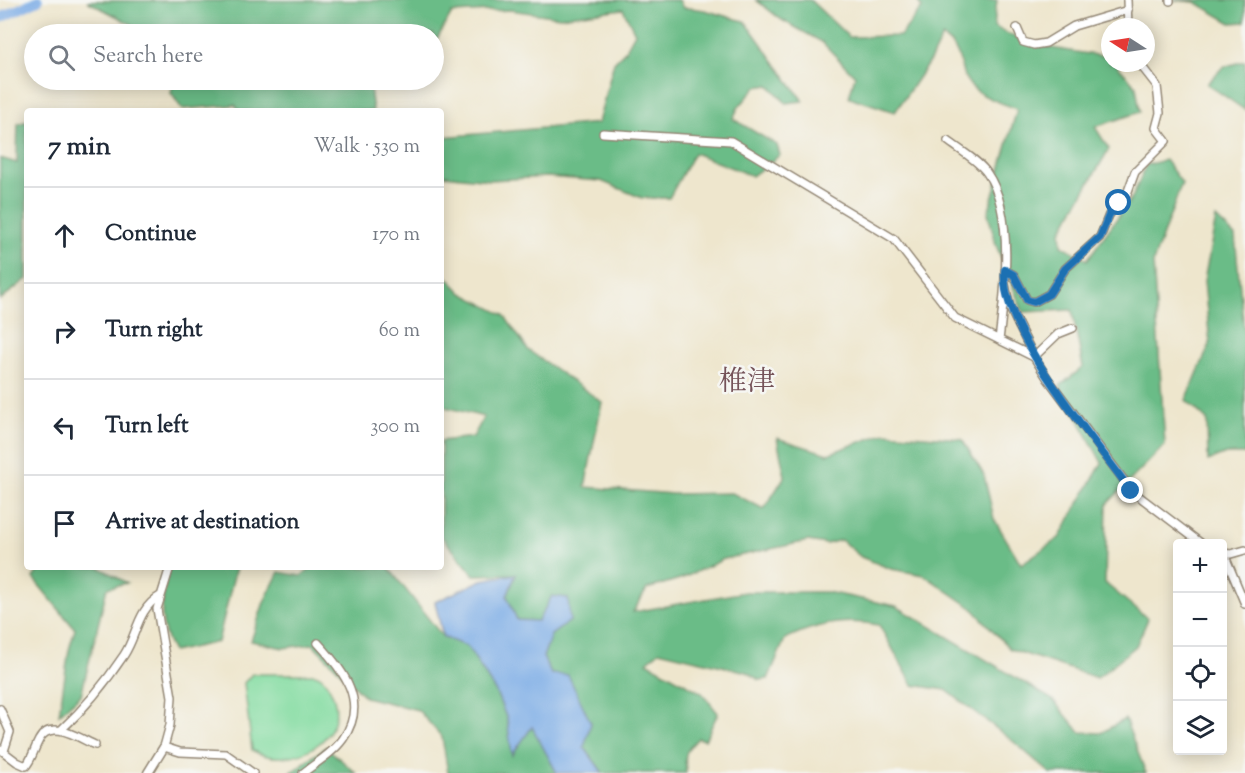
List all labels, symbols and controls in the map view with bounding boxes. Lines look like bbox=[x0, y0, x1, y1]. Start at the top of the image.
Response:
north arrow bbox=[1101, 18, 1155, 72]
search box bbox=[24, 24, 444, 90]
icon: search bbox=[45, 41, 78, 74]
text: Search here bbox=[93, 41, 203, 73]
text: 7 min bbox=[48, 129, 111, 166]
text: Walk · 530 m bbox=[313, 133, 420, 162]
route start bbox=[1105, 189, 1131, 215]
icon: ahead bbox=[48, 219, 81, 252]
text: Continue bbox=[105, 219, 196, 251]
text: 170 m bbox=[372, 221, 420, 250]
icon: right bbox=[48, 315, 81, 348]
text: Turn right bbox=[105, 315, 202, 347]
text: 60 m bbox=[379, 317, 420, 346]
district label: 椎津 bbox=[719, 363, 775, 403]
icon: left bbox=[48, 411, 81, 444]
text: Turn left bbox=[105, 411, 188, 443]
text: 300 m bbox=[370, 413, 420, 442]
route end bbox=[1117, 477, 1143, 503]
icon: arrive bbox=[48, 507, 81, 540]
text: Arrive at destination bbox=[105, 507, 300, 539]
map controls bbox=[1173, 539, 1227, 755]
button: + bbox=[1173, 539, 1227, 593]
button: − bbox=[1173, 593, 1227, 647]
button: locate bbox=[1173, 647, 1227, 701]
button: layers bbox=[1173, 701, 1227, 755]

